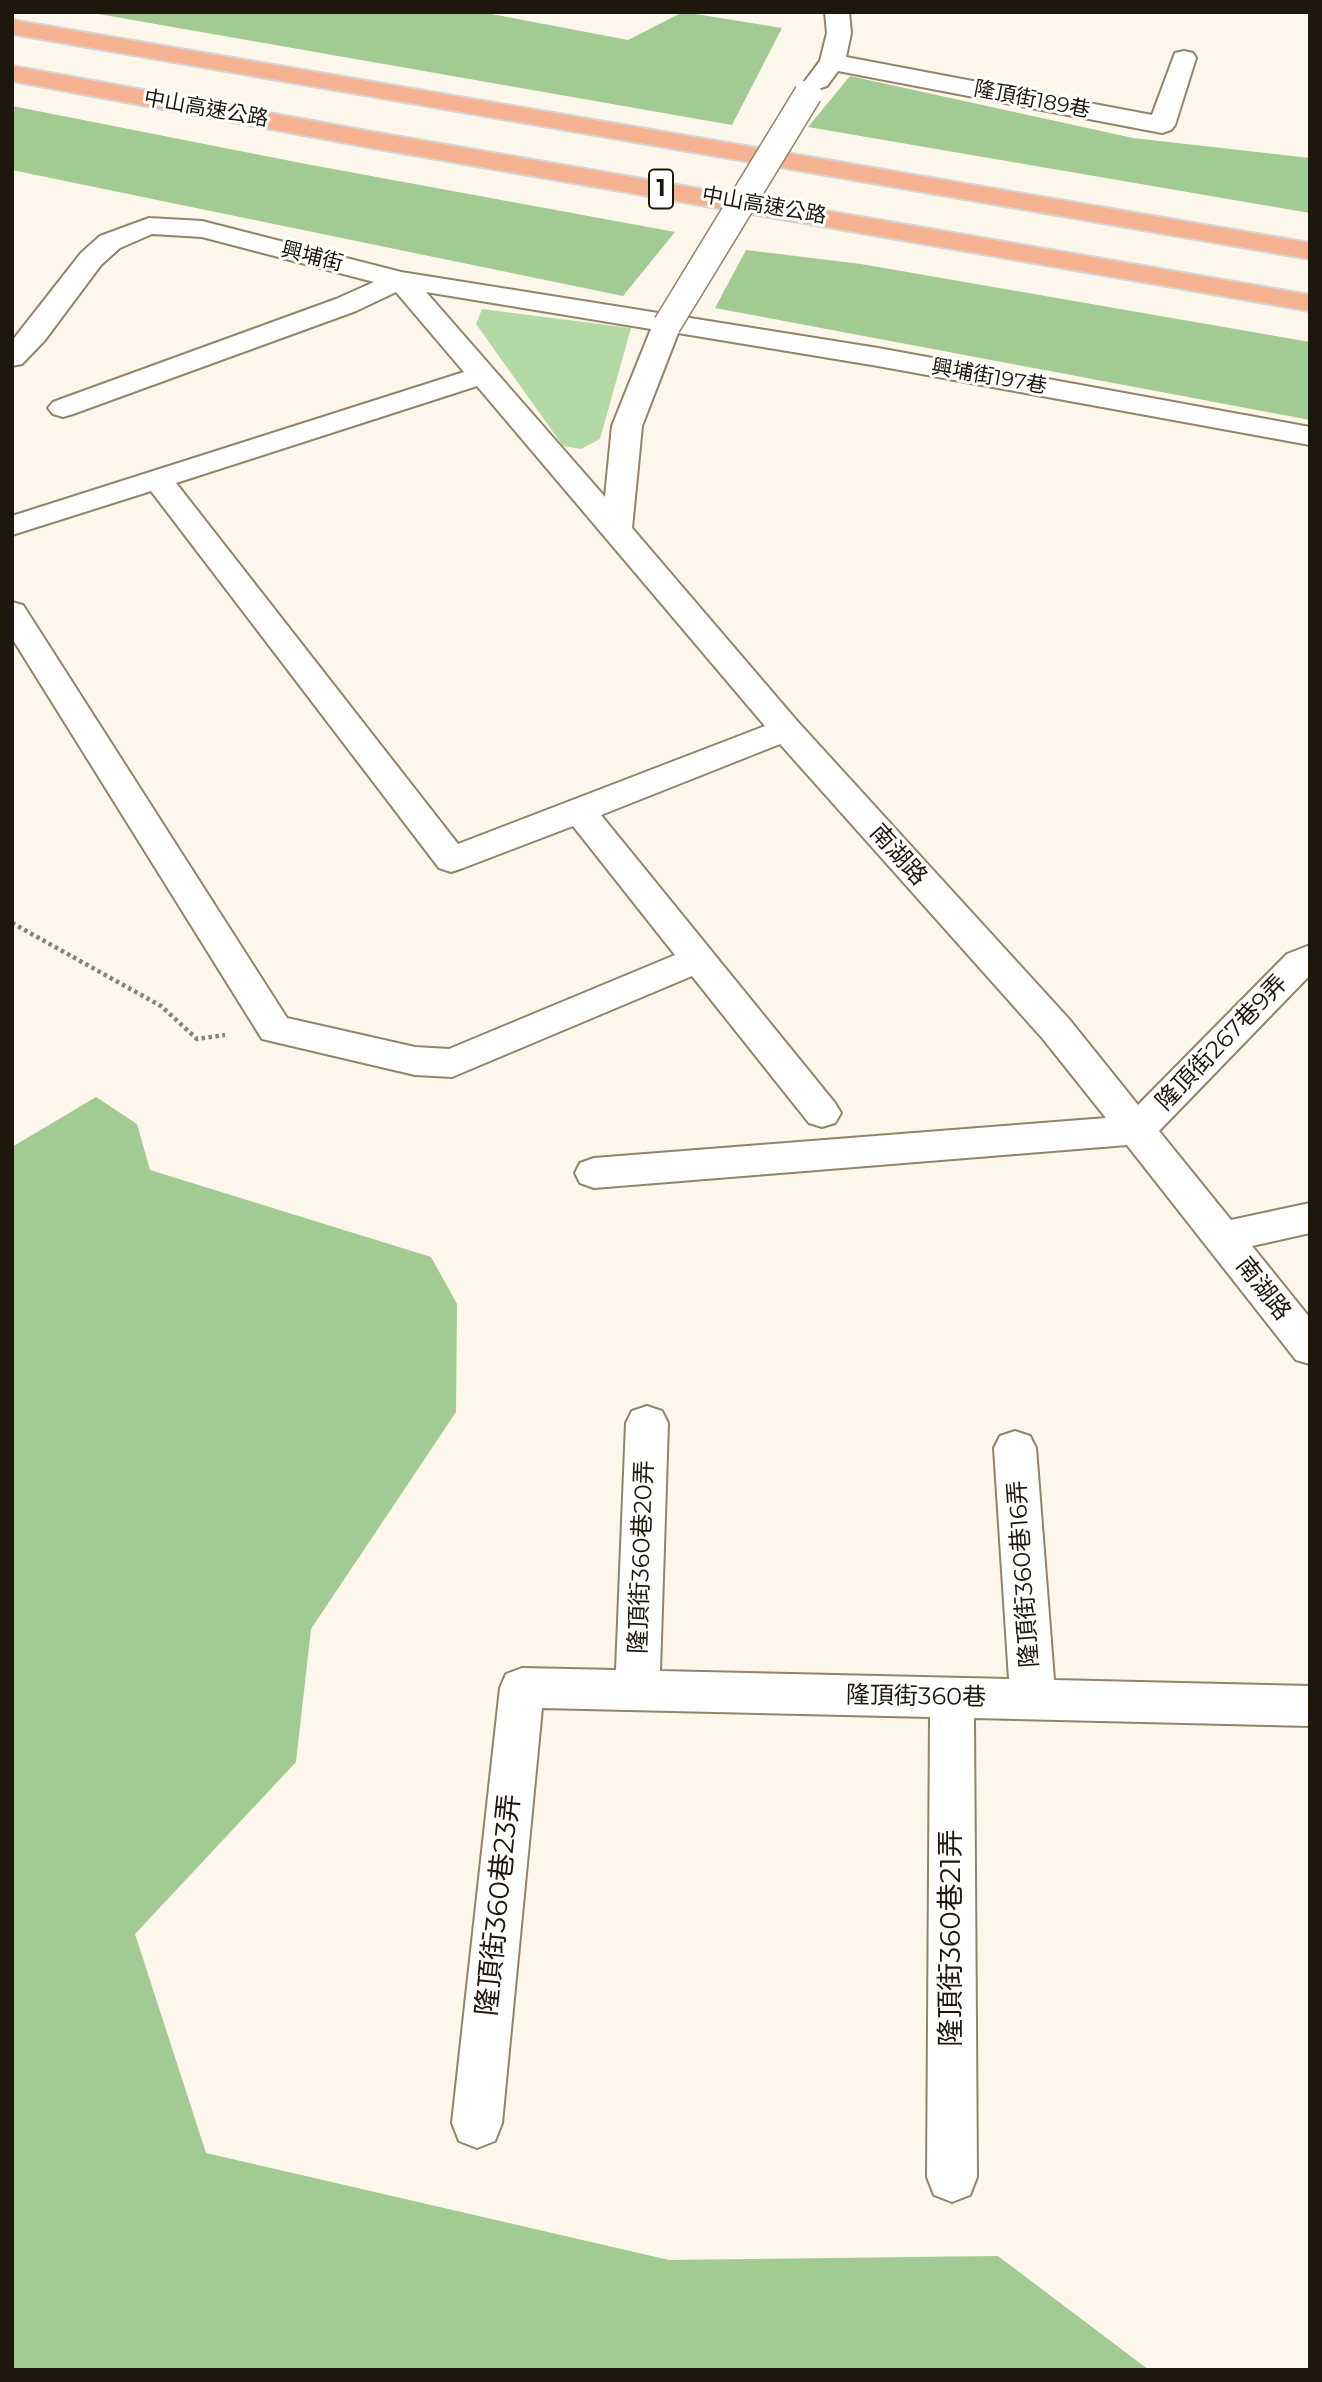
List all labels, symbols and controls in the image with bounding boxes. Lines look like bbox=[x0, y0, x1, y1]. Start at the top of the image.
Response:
street label: 隆頂街189巷 bbox=[972, 76, 1092, 124]
street label: 中山高速公路 bbox=[142, 86, 270, 132]
road number: 1 bbox=[649, 170, 673, 208]
street label: 中山高速公路 bbox=[700, 183, 828, 229]
street label: 興埔街 bbox=[278, 237, 346, 277]
street label: 興埔街197巷 bbox=[929, 354, 1049, 400]
street label: 南湖路 bbox=[863, 819, 933, 891]
street label: 隆頂街267巷9弄 bbox=[1150, 969, 1294, 1117]
street label: 南湖路 bbox=[1229, 1252, 1297, 1326]
street label: 隆頂街360巷20弄 bbox=[624, 1460, 660, 1654]
street label: 隆頂街360巷16弄 bbox=[1003, 1480, 1045, 1668]
street label: 隆頂街360巷 bbox=[846, 1681, 986, 1713]
street label: 隆頂街360巷23弄 bbox=[471, 1792, 527, 2018]
street label: 隆頂街360巷21弄 bbox=[935, 1829, 969, 2047]

